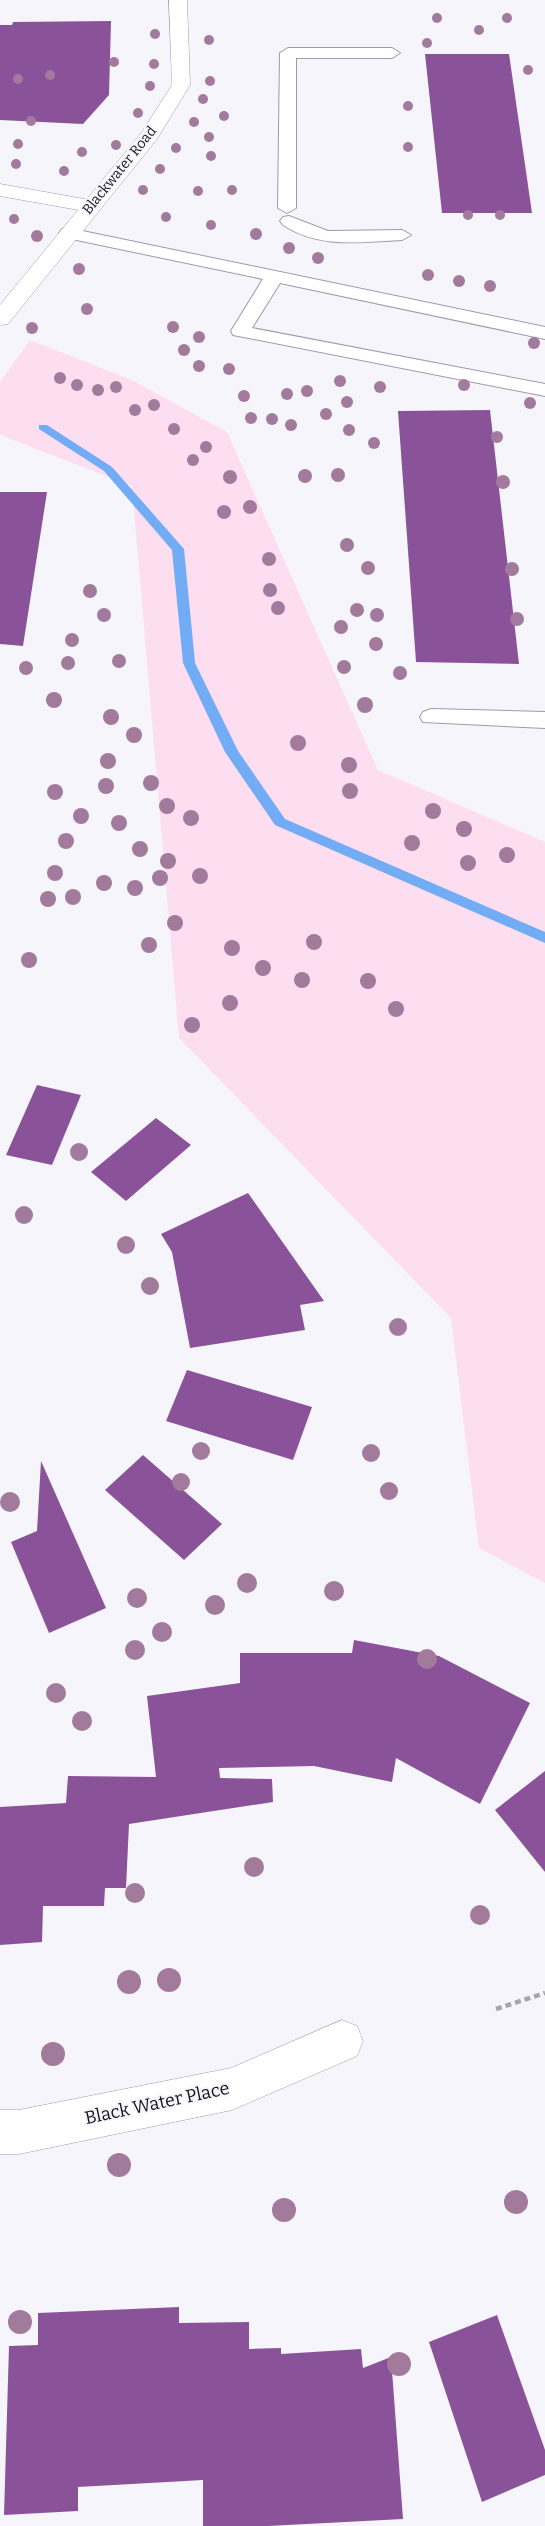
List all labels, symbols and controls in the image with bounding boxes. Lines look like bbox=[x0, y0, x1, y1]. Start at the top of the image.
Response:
street label: Blackwater Road bbox=[79, 123, 160, 218]
street label: Black Water Place bbox=[83, 2077, 231, 2129]

